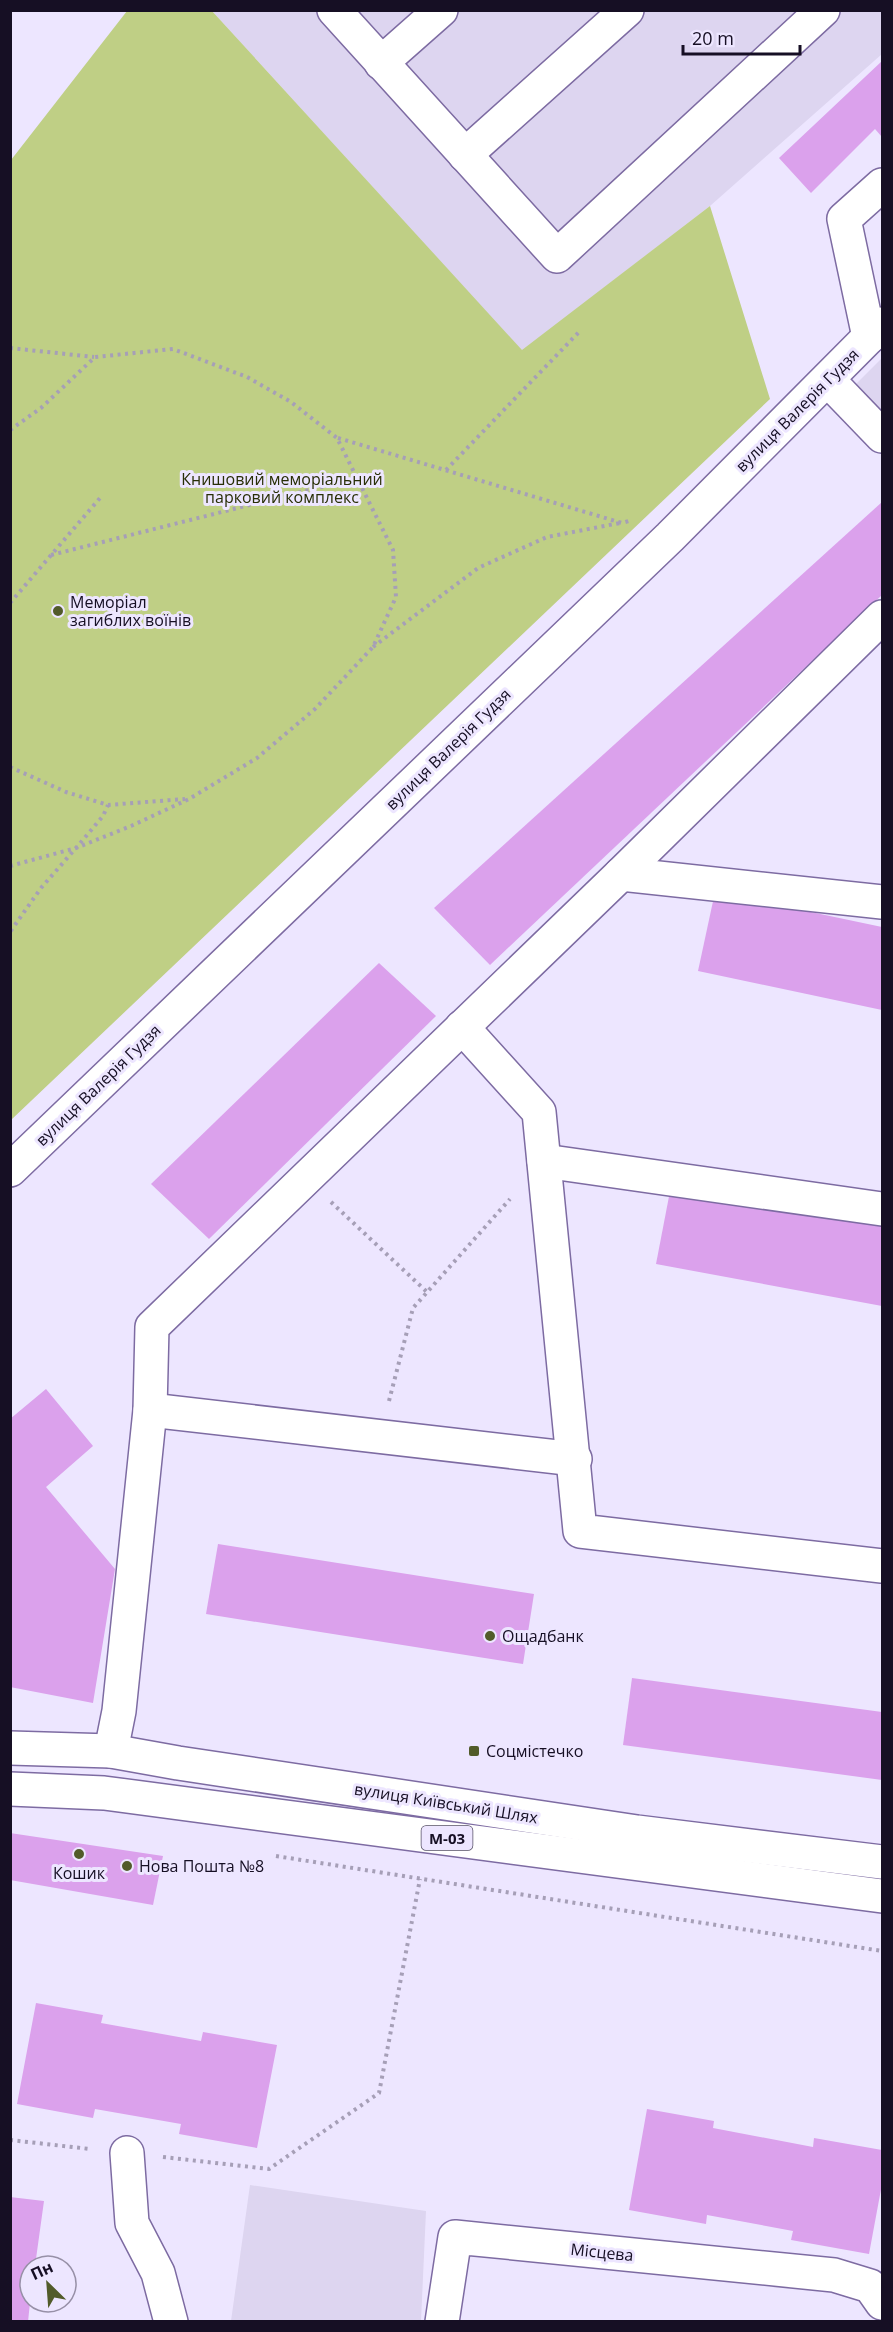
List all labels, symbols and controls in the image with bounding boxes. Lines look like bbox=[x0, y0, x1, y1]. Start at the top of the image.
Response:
scale bar bbox=[683, 18, 800, 56]
text: 20 m bbox=[692, 26, 734, 50]
street label: вулиця Валерія Гудзя bbox=[731, 344, 863, 476]
park label: Книшовий меморіальний парковий комплекс bbox=[181, 468, 383, 508]
place label: Меморіал загиблих воїнів bbox=[70, 591, 191, 631]
marker: Меморіал загиблих воїнів bbox=[51, 604, 65, 618]
street label: вулиця Валерія Гудзя bbox=[381, 683, 515, 815]
street label: вулиця Валерія Гудзя bbox=[31, 1019, 165, 1151]
place label: Ощадбанк bbox=[502, 1625, 584, 1647]
marker: Ощадбанк bbox=[483, 1629, 497, 1643]
place label: Соцмістечко bbox=[486, 1740, 583, 1762]
marker: Соцмістечко bbox=[467, 1744, 481, 1758]
street label: вулиця Київський Шлях bbox=[353, 1778, 540, 1828]
road number: М-03 bbox=[422, 1826, 472, 1850]
marker: Кошик bbox=[72, 1847, 86, 1861]
place label: Нова Пошта №8 bbox=[139, 1855, 264, 1877]
marker: Нова Пошта №8 bbox=[120, 1859, 134, 1873]
place label: Кошик bbox=[53, 1862, 106, 1884]
street label: Місцева bbox=[569, 2238, 635, 2266]
north arrow bbox=[18, 2254, 78, 2314]
text: Пн bbox=[27, 2256, 57, 2285]

